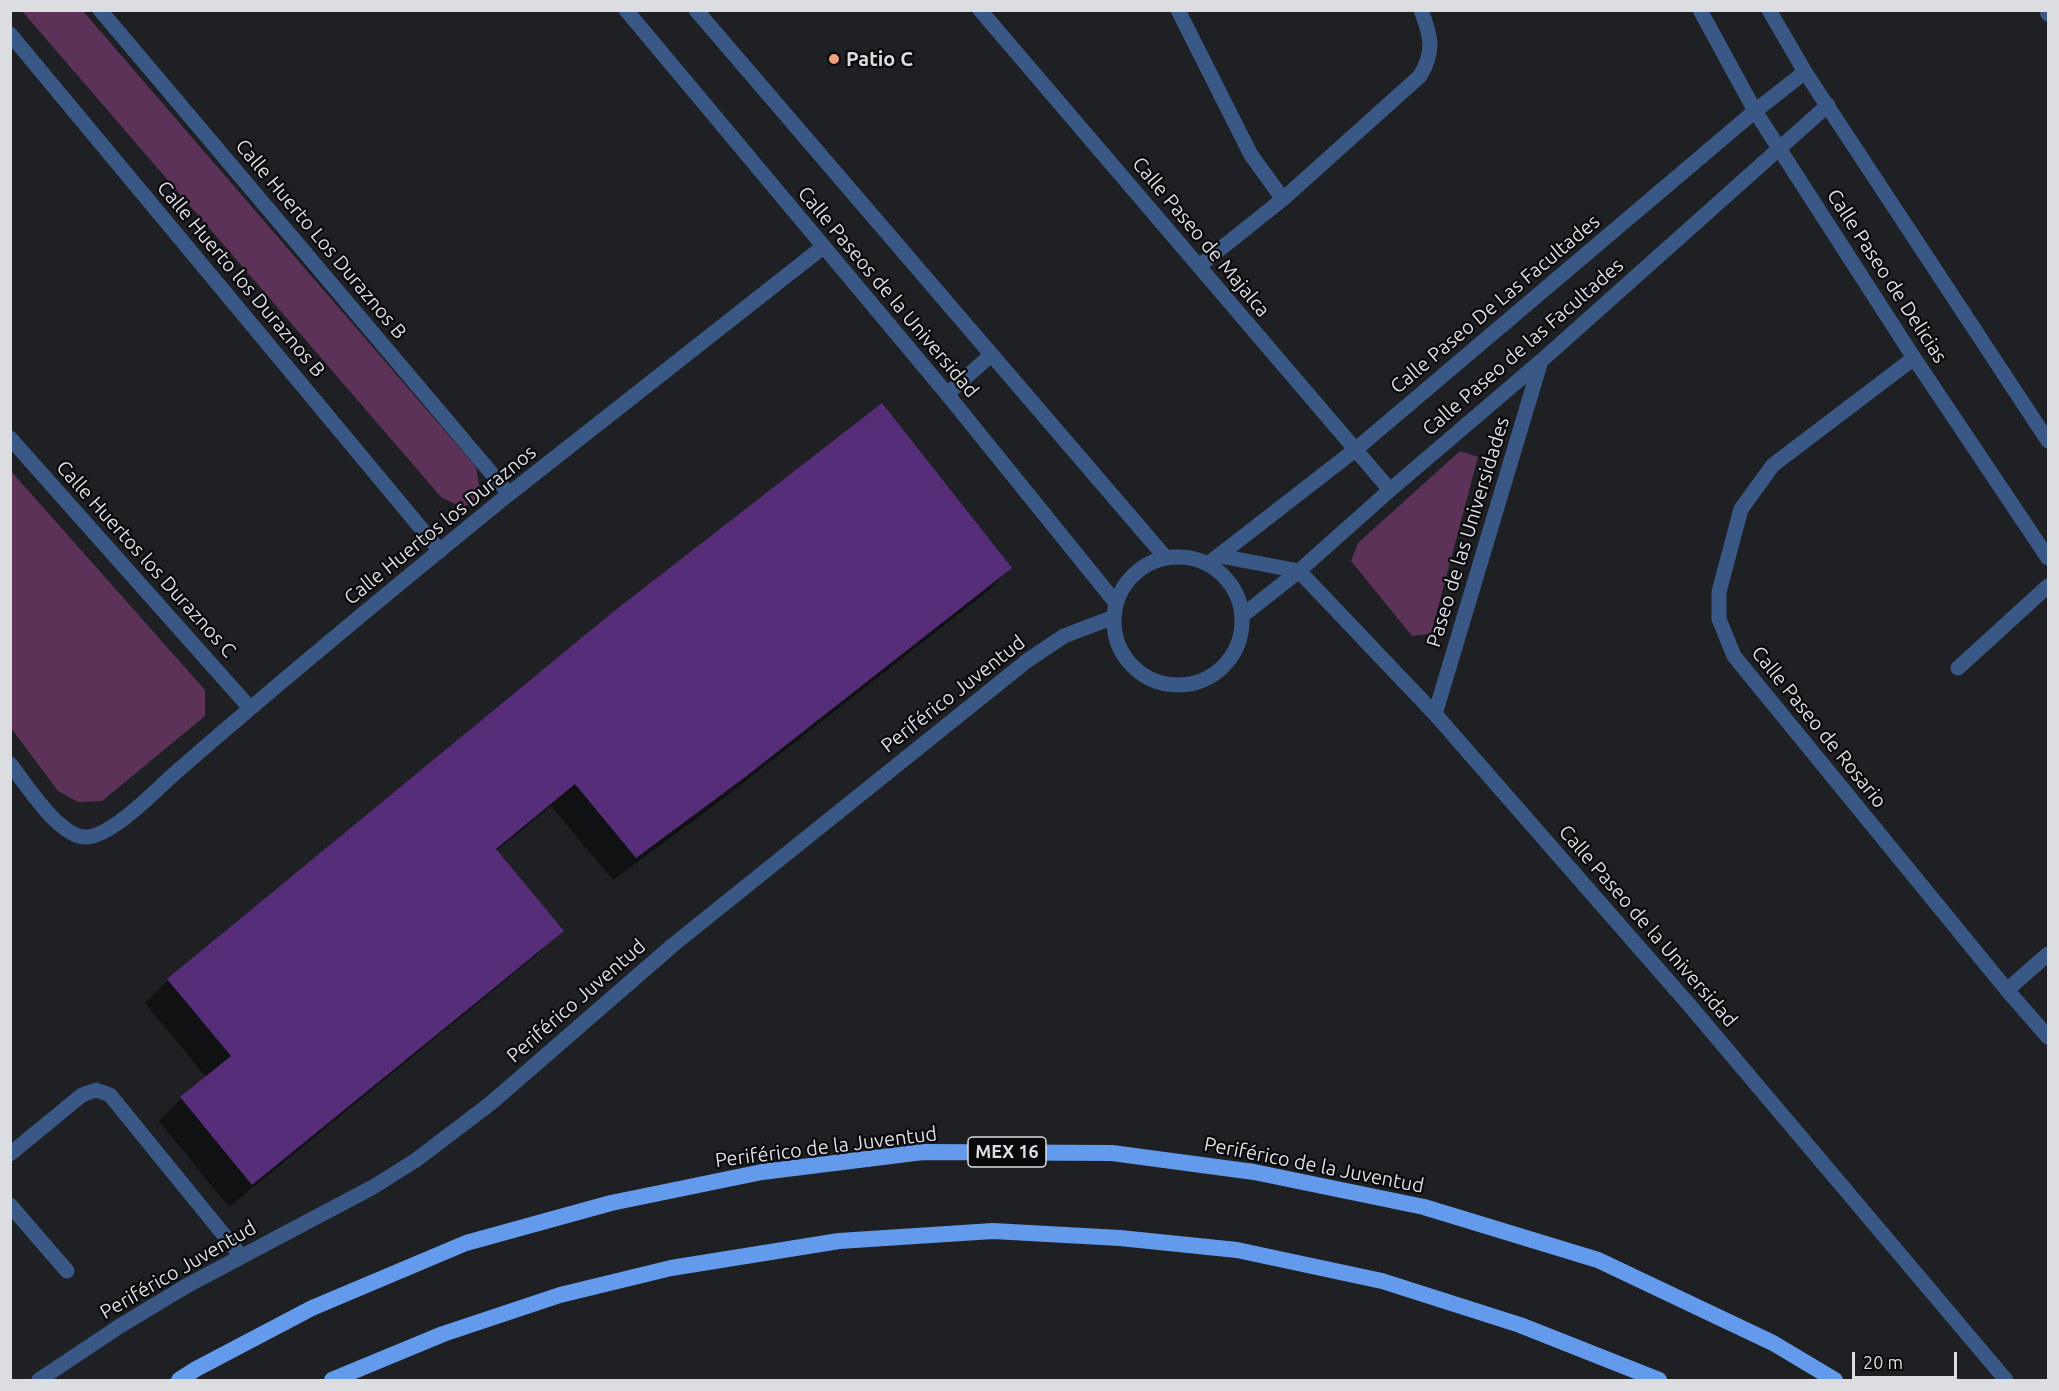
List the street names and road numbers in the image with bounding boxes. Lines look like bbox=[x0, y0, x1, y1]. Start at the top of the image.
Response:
street label: Calle Huerto Los Duraznos B bbox=[230, 134, 412, 344]
street label: Calle Paseo de Majalca bbox=[1127, 152, 1275, 322]
street label: Calle Huerto los Duraznos B bbox=[152, 176, 330, 382]
street label: Calle Paseos de la Universidad bbox=[793, 182, 983, 402]
street label: Calle Paseo de Delicias bbox=[1822, 185, 1952, 367]
street label: Calle Paseo De Las Facultades bbox=[1386, 209, 1604, 399]
street label: Calle Paseo de las Facultades bbox=[1418, 253, 1628, 441]
street label: Paseo de las Universidades bbox=[1422, 414, 1514, 650]
street label: Calle Huertos los Duraznos bbox=[339, 440, 541, 610]
street label: Calle Huertos los Duraznos C bbox=[51, 456, 241, 662]
street label: Periférico Juventud bbox=[876, 630, 1030, 758]
street label: Calle Paseo de Rosario bbox=[1746, 641, 1892, 813]
street label: Calle Paseo de la Universidad bbox=[1554, 820, 1742, 1032]
street label: Periférico Juventud bbox=[502, 934, 650, 1068]
street label: Periférico de la Juventud bbox=[714, 1121, 938, 1173]
street label: Periférico de la Juventud bbox=[1202, 1132, 1426, 1198]
road number: MEX 16 bbox=[968, 1137, 1046, 1167]
street label: Periférico Juventud bbox=[96, 1216, 260, 1324]

